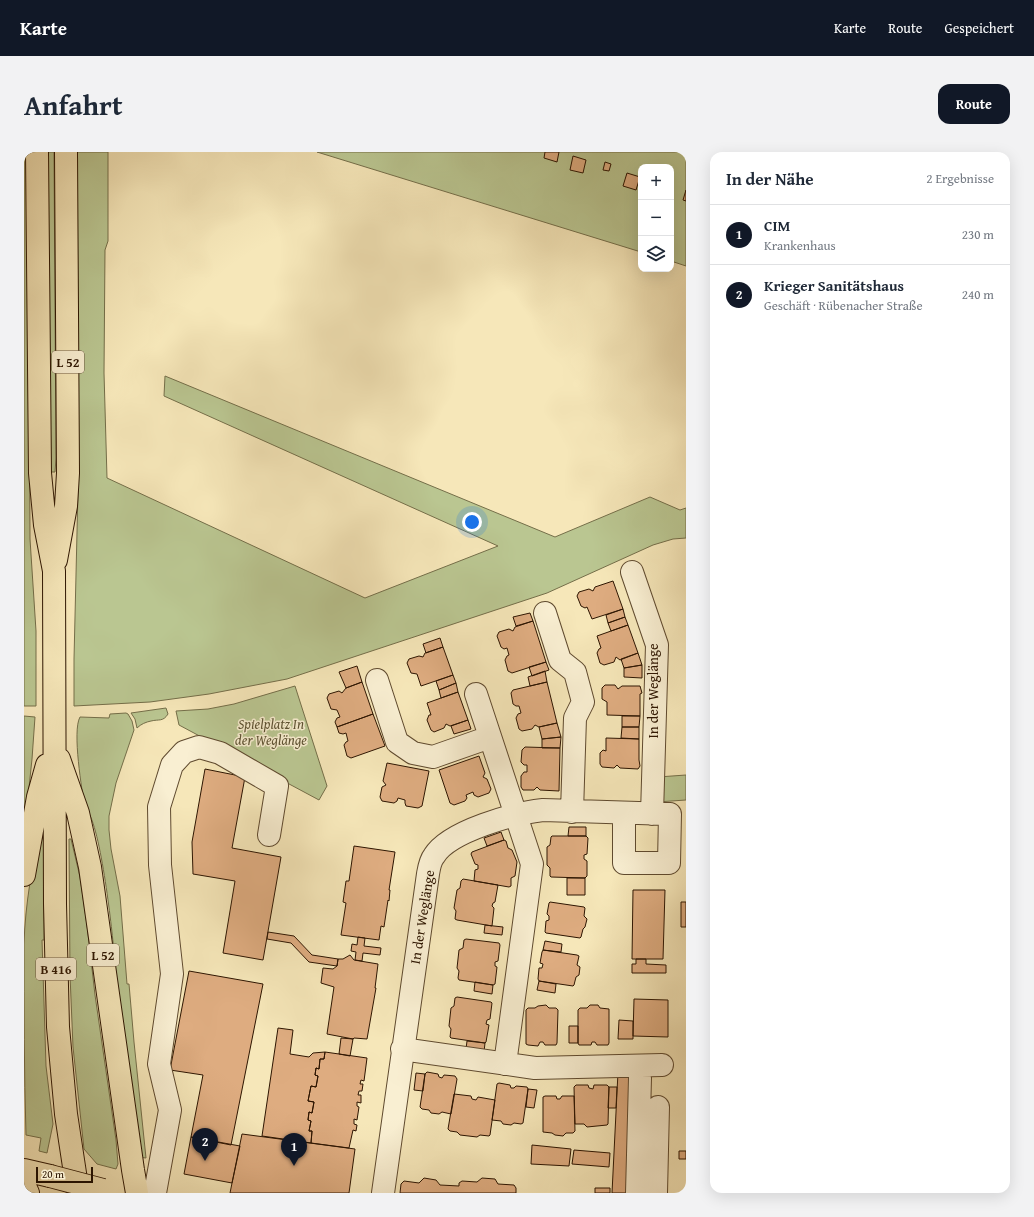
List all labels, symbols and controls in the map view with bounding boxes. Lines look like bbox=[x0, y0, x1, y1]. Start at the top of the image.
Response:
text: Karte bbox=[20, 14, 67, 42]
text: Karte bbox=[834, 18, 866, 38]
text: Route bbox=[888, 18, 922, 38]
text: Gespeichert bbox=[944, 18, 1014, 38]
text: Anfahrt bbox=[24, 84, 123, 125]
button: Route bbox=[938, 84, 1010, 124]
map controls bbox=[638, 164, 674, 272]
button: + bbox=[638, 164, 674, 200]
text: In der Nähe bbox=[726, 166, 814, 191]
text: 2 Ergebnisse bbox=[926, 169, 994, 188]
button: − bbox=[638, 200, 674, 236]
text: CIM bbox=[764, 215, 790, 236]
text: 1 bbox=[736, 225, 742, 244]
text: 230 m bbox=[962, 225, 994, 244]
button: layers bbox=[638, 236, 674, 272]
text: Krankenhaus bbox=[764, 236, 836, 255]
text: Krieger Sanitätshaus bbox=[764, 275, 904, 296]
text: 2 bbox=[736, 285, 742, 304]
text: 240 m bbox=[962, 285, 994, 304]
text: Geschäft · Rübenacher Straße bbox=[764, 296, 923, 315]
road number: L 52 bbox=[52, 351, 84, 373]
your location bbox=[462, 512, 482, 532]
street label: In der Weglänge bbox=[643, 643, 663, 738]
park label: Spielplatz In der Weglänge bbox=[235, 714, 307, 750]
street label: In der Weglänge bbox=[405, 868, 439, 965]
road number: L 52 bbox=[87, 944, 119, 966]
road number: B 416 bbox=[36, 958, 76, 980]
pin: 2 bbox=[192, 1128, 218, 1161]
pin: 1 bbox=[281, 1133, 307, 1166]
scale bar bbox=[36, 1165, 93, 1184]
text: 20 m bbox=[42, 1166, 64, 1182]

